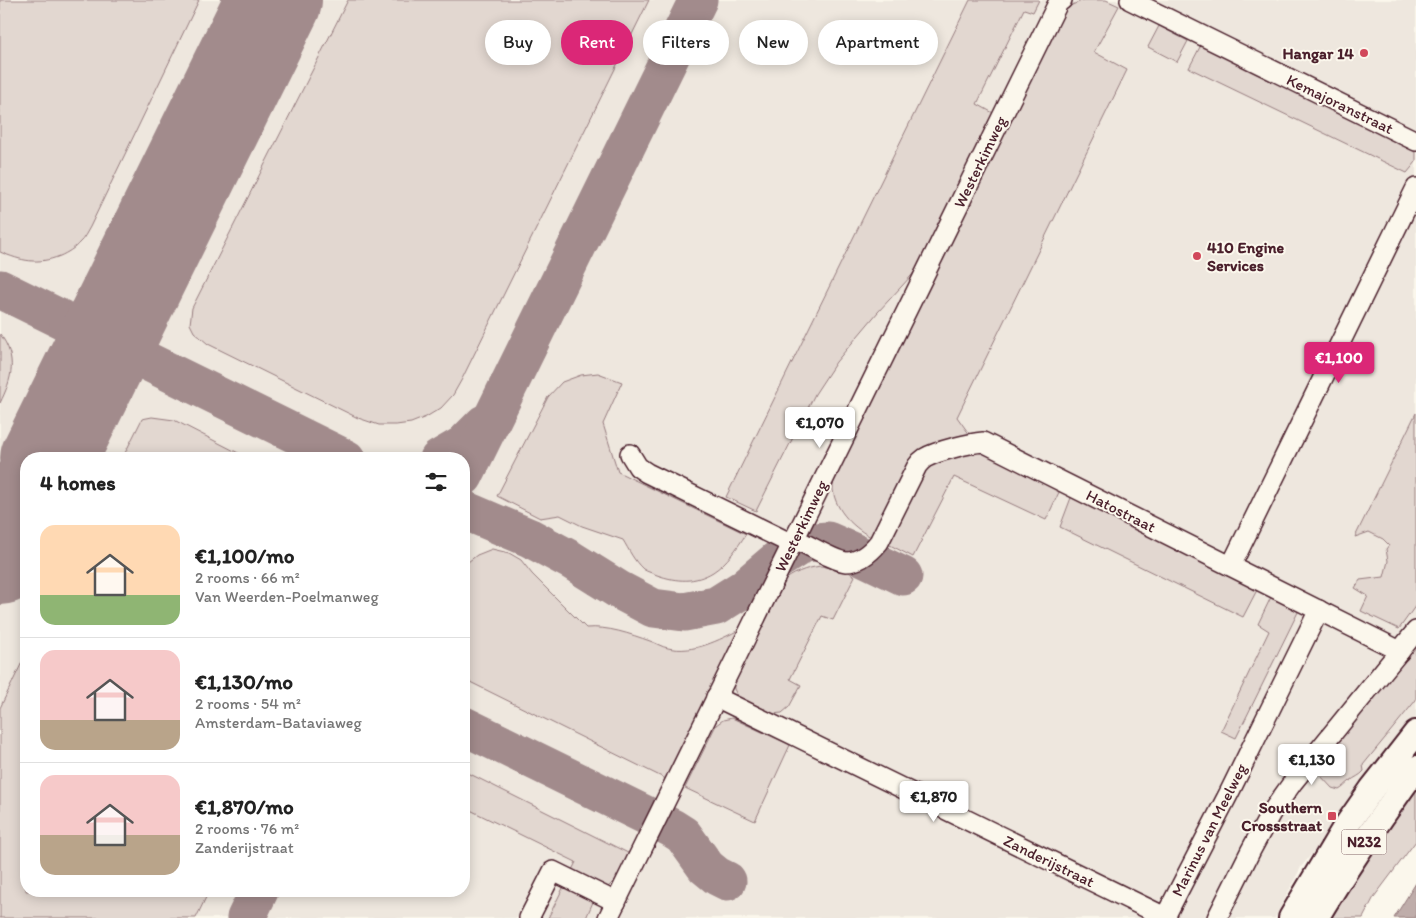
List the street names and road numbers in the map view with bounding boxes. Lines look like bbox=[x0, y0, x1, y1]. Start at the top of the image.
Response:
street label: Kemajoranstraat bbox=[1283, 70, 1397, 138]
street label: Westerkimweg bbox=[950, 112, 1011, 211]
street label: Westerkimweg bbox=[771, 476, 832, 575]
street label: Hatostraat bbox=[1083, 485, 1159, 537]
street label: Marinus van Meelweg bbox=[1167, 760, 1251, 900]
road number: N232 bbox=[1342, 830, 1386, 854]
street label: Zanderijstraat bbox=[1000, 831, 1098, 891]

